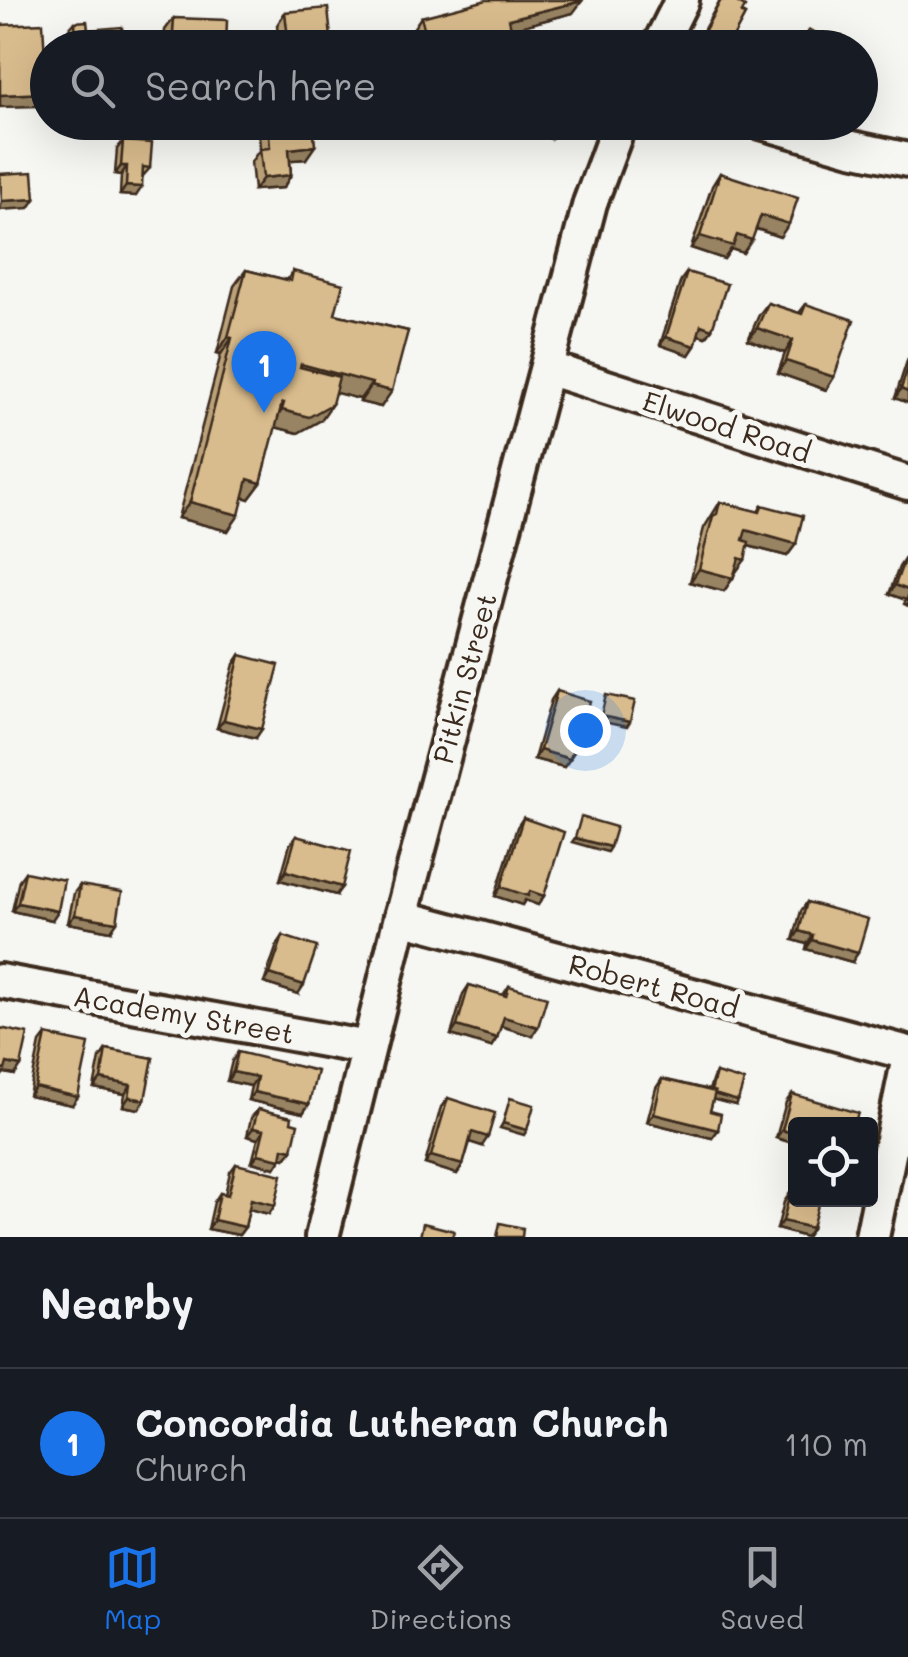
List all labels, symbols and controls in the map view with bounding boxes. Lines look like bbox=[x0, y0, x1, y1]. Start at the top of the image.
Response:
search box bbox=[30, 30, 878, 140]
icon: search bbox=[65, 58, 120, 113]
text: Search here bbox=[145, 60, 376, 110]
pin: 1 bbox=[232, 330, 296, 413]
street label: Elwood Road bbox=[638, 382, 816, 470]
street label: Pitkin Street bbox=[424, 589, 504, 767]
your location bbox=[560, 705, 611, 756]
street label: Robert Road bbox=[565, 945, 743, 1025]
street label: Academy Street bbox=[71, 977, 297, 1051]
map controls bbox=[788, 1117, 878, 1207]
button: locate bbox=[788, 1117, 878, 1207]
text: Nearby bbox=[40, 1275, 194, 1330]
text: Concordia Lutheran Church bbox=[135, 1397, 668, 1447]
text: 1 bbox=[65, 1422, 80, 1464]
text: 110 m bbox=[784, 1422, 868, 1464]
text: Church bbox=[135, 1447, 246, 1489]
tab: Map bbox=[104, 1540, 161, 1636]
tab: Directions bbox=[370, 1540, 512, 1636]
tab: Saved bbox=[721, 1540, 804, 1636]

